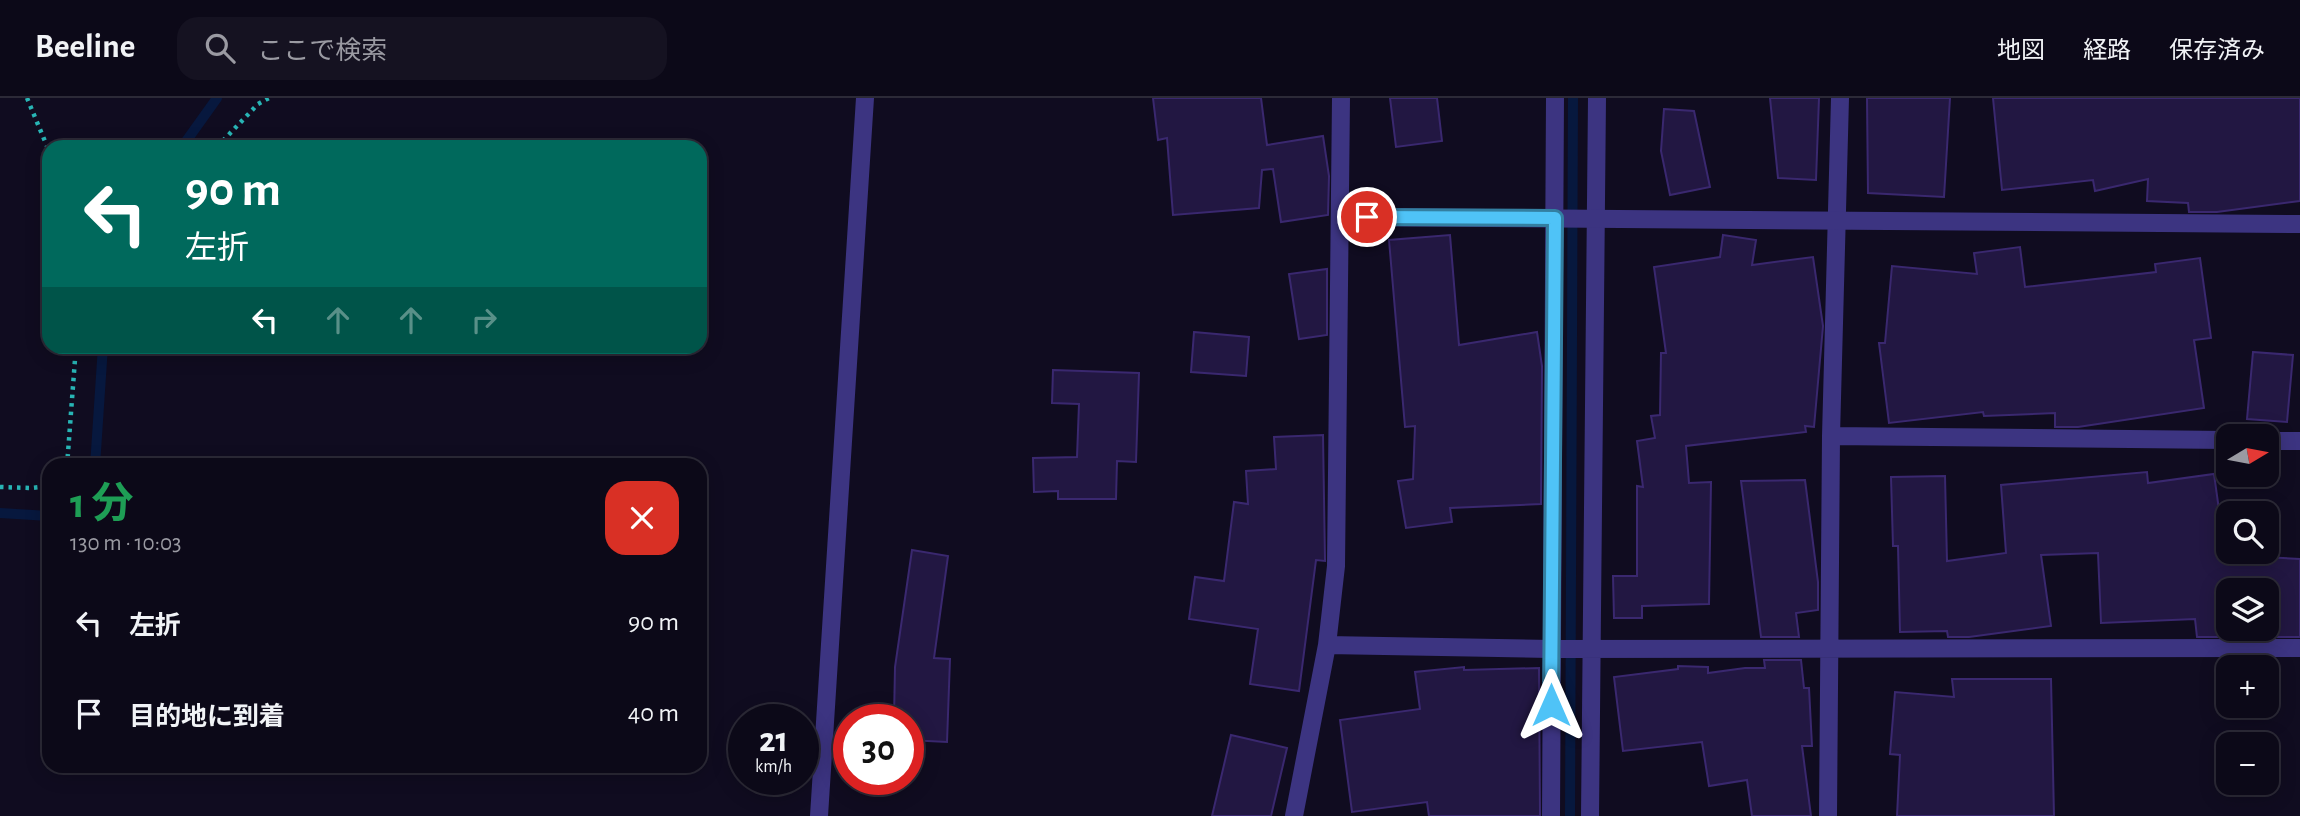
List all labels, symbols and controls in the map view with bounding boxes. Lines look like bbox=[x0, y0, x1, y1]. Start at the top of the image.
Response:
search box bbox=[177, 17, 667, 80]
icon: search bbox=[201, 29, 239, 67]
text: Beeline bbox=[35, 31, 135, 64]
text: ここで検索 bbox=[257, 38, 387, 64]
text: 地図 bbox=[1997, 39, 2045, 63]
text: 経路 bbox=[2083, 39, 2131, 63]
text: 保存済み bbox=[2169, 39, 2265, 63]
text: 90 m bbox=[185, 166, 281, 215]
icon: left bbox=[70, 168, 161, 259]
pin bbox=[1337, 187, 1397, 247]
icon: arrive bbox=[1348, 198, 1386, 236]
text: 左折 bbox=[185, 232, 249, 264]
icon: left bbox=[246, 301, 284, 339]
icon: ahead bbox=[319, 301, 357, 339]
icon: ahead bbox=[392, 301, 430, 339]
icon: right bbox=[465, 301, 503, 339]
north arrow bbox=[2216, 424, 2278, 486]
map controls bbox=[2216, 424, 2279, 795]
button: close bbox=[605, 481, 679, 555]
text: 1 分 bbox=[70, 483, 133, 525]
button: search bbox=[2216, 501, 2279, 564]
text: 130 m · 10:03 bbox=[70, 532, 182, 555]
button: layers bbox=[2216, 578, 2279, 641]
icon: left bbox=[70, 604, 108, 642]
text: 90 m bbox=[628, 609, 679, 635]
text: 左折 bbox=[129, 613, 181, 639]
button: + bbox=[2216, 655, 2279, 718]
position arrow bbox=[1514, 668, 1588, 742]
icon: arrive bbox=[70, 695, 108, 733]
text: 40 m bbox=[628, 700, 679, 726]
text: 目的地に到着 bbox=[129, 704, 285, 730]
speed limit sign: 30 bbox=[833, 704, 924, 795]
text: 21 bbox=[759, 723, 788, 758]
button: − bbox=[2216, 732, 2279, 795]
text: km/h bbox=[755, 758, 792, 776]

